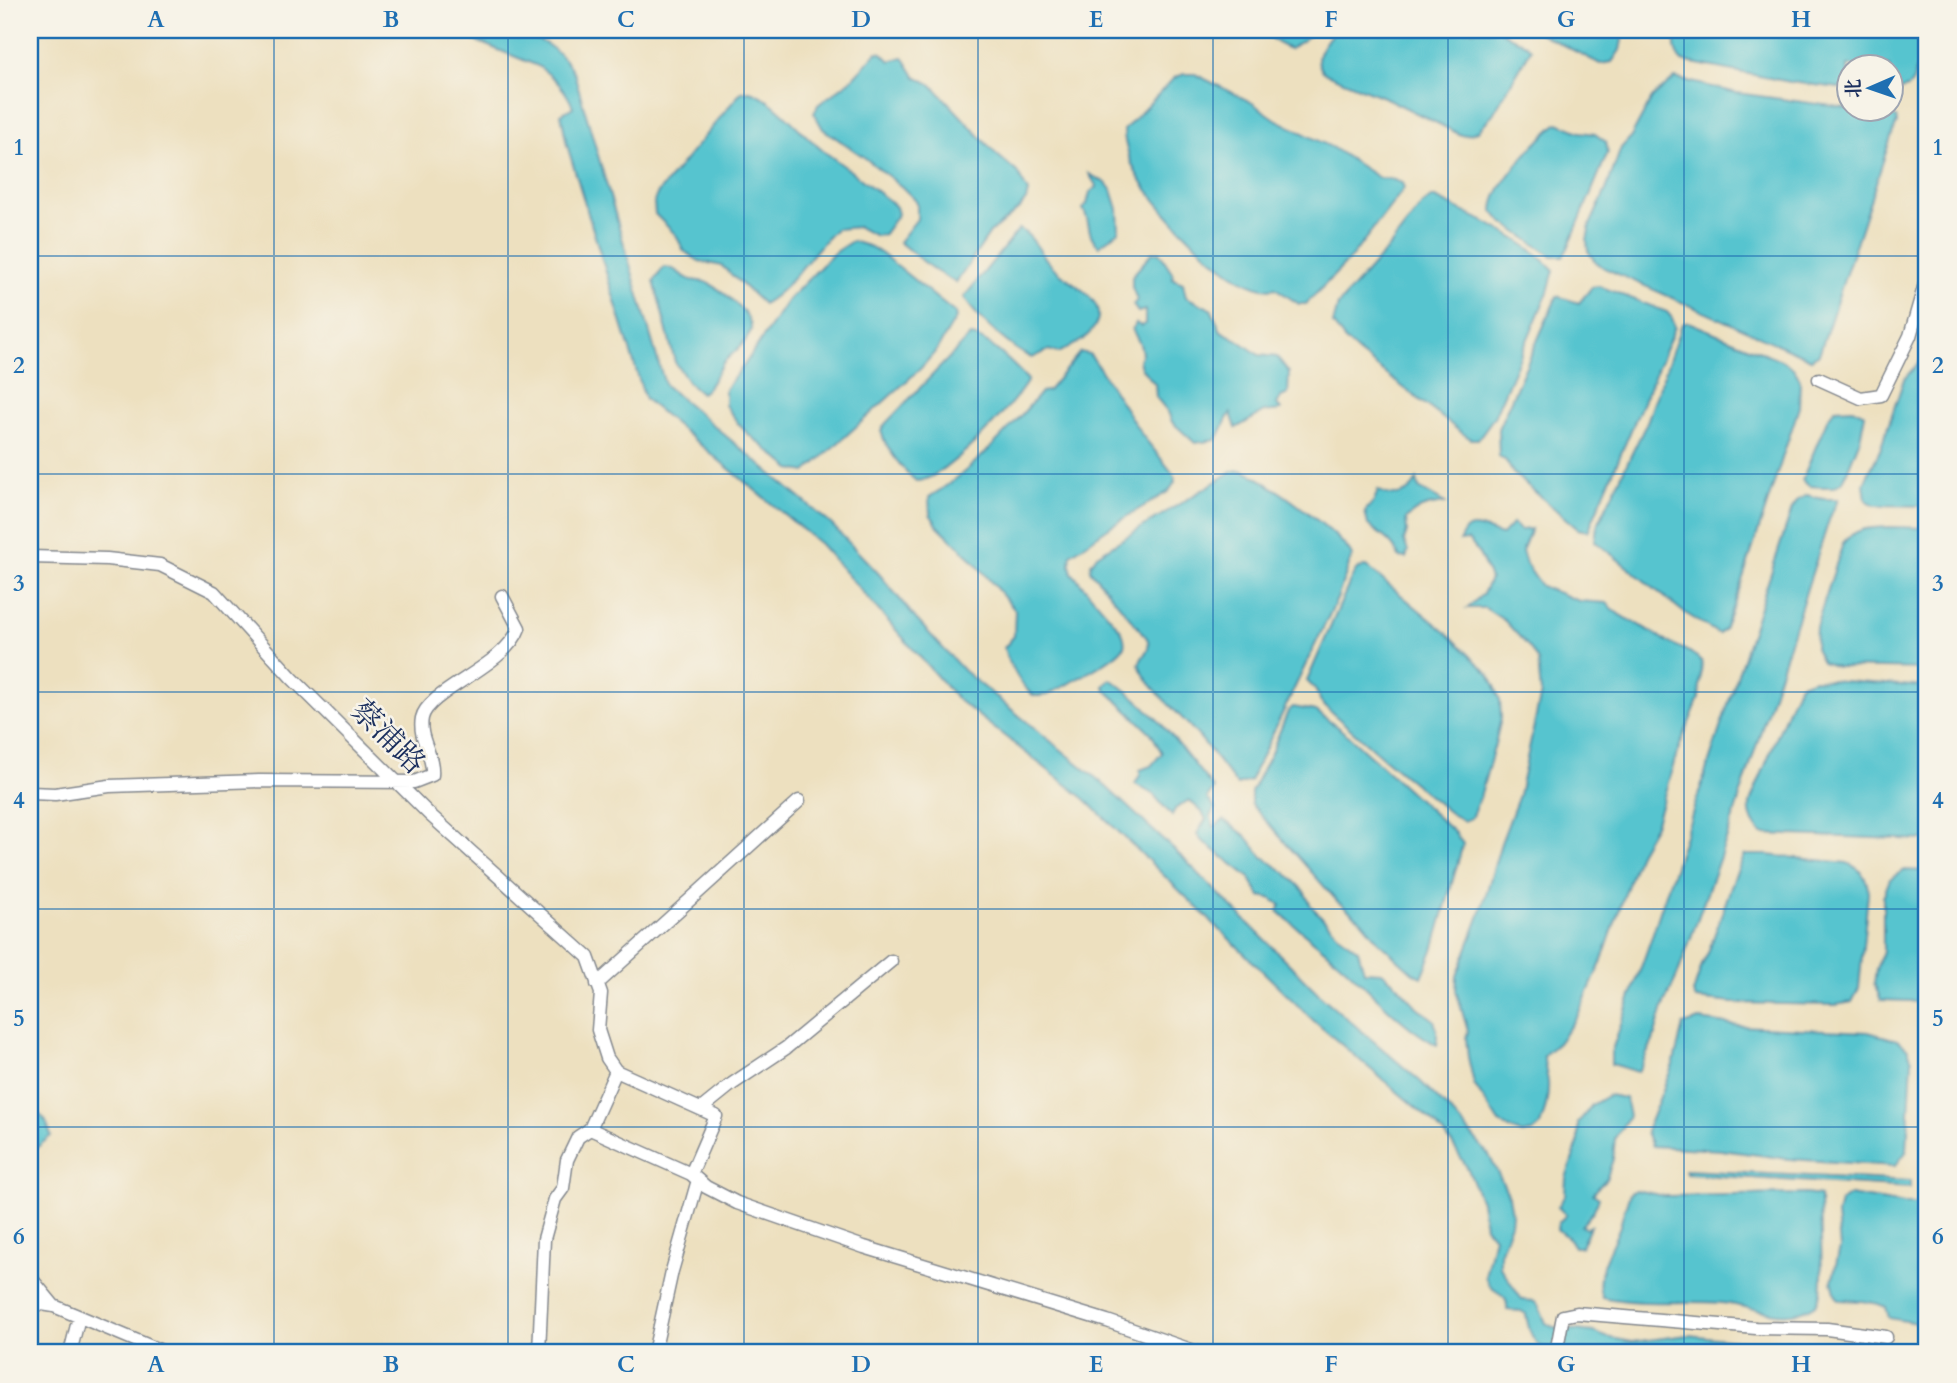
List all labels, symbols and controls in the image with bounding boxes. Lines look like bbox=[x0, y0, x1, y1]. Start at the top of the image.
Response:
text: A bbox=[147, 4, 165, 35]
text: B bbox=[383, 4, 399, 35]
text: C bbox=[617, 4, 635, 35]
text: D bbox=[851, 4, 871, 35]
text: E bbox=[1089, 4, 1103, 35]
text: F bbox=[1324, 4, 1338, 35]
text: G bbox=[1557, 4, 1576, 35]
text: H bbox=[1791, 4, 1811, 35]
north arrow bbox=[1834, 52, 1904, 122]
text: 北 bbox=[1841, 79, 1867, 99]
text: 1 bbox=[13, 132, 25, 163]
text: 1 bbox=[1932, 132, 1944, 163]
text: 2 bbox=[13, 350, 25, 381]
text: 2 bbox=[1932, 350, 1944, 381]
text: 3 bbox=[13, 568, 25, 599]
text: 3 bbox=[1932, 568, 1944, 599]
street label: 蔡浦路 bbox=[342, 691, 434, 783]
text: 4 bbox=[13, 785, 25, 816]
text: 4 bbox=[1932, 785, 1944, 816]
text: 5 bbox=[13, 1003, 25, 1034]
text: 5 bbox=[1932, 1003, 1944, 1034]
text: 6 bbox=[13, 1221, 25, 1252]
text: 6 bbox=[1932, 1221, 1944, 1252]
text: A bbox=[147, 1349, 165, 1380]
text: B bbox=[383, 1349, 399, 1380]
text: C bbox=[617, 1349, 635, 1380]
text: D bbox=[851, 1349, 871, 1380]
text: E bbox=[1089, 1349, 1103, 1380]
text: F bbox=[1324, 1349, 1338, 1380]
text: G bbox=[1557, 1349, 1576, 1380]
text: H bbox=[1791, 1349, 1811, 1380]

